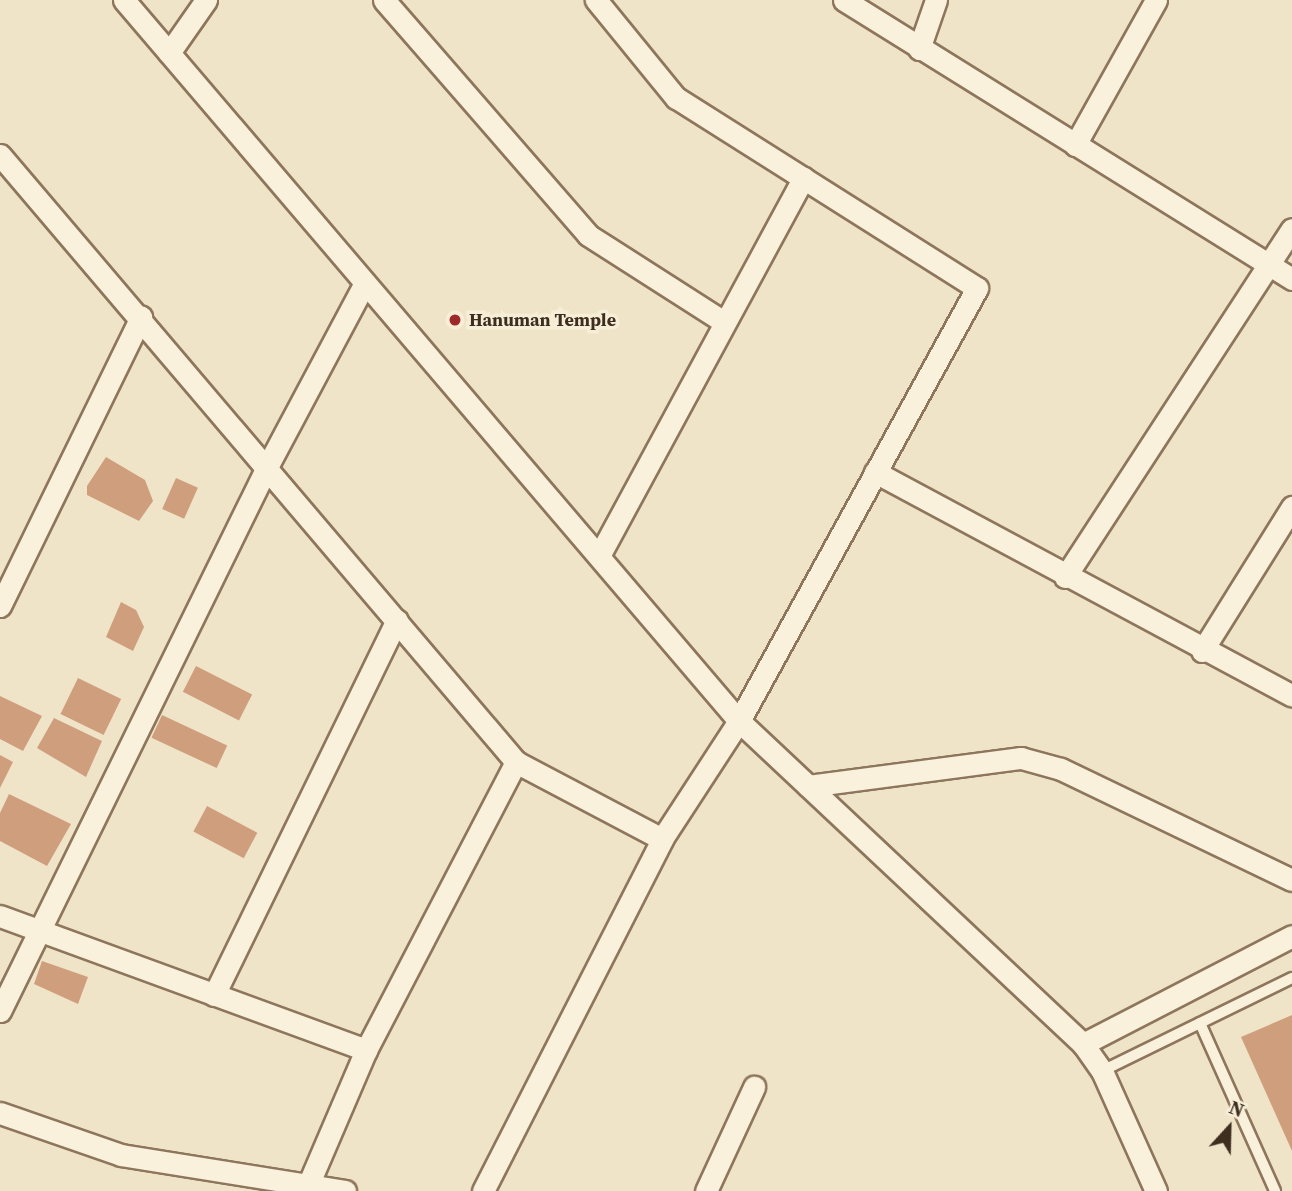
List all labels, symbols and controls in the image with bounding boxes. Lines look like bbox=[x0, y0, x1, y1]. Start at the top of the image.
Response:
place label: Hanuman Temple bbox=[469, 309, 616, 331]
marker: Hanuman Temple bbox=[447, 312, 463, 328]
north arrow bbox=[1194, 1093, 1264, 1163]
text: N bbox=[1226, 1094, 1248, 1123]

